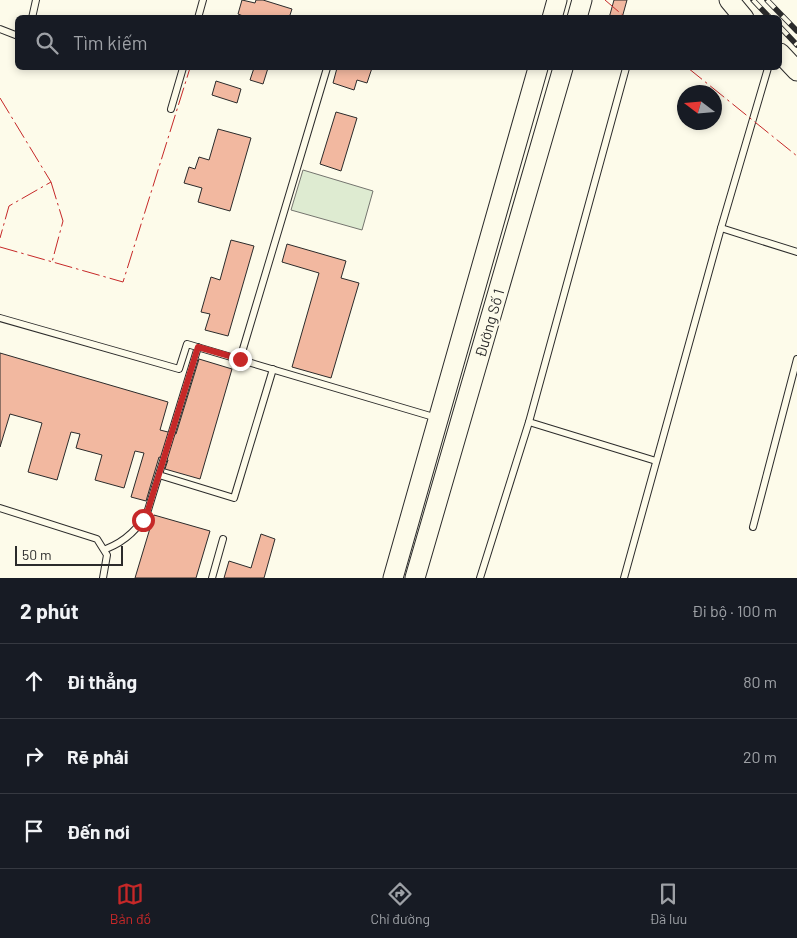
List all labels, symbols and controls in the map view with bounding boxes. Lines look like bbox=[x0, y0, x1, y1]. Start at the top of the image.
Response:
search box bbox=[15, 15, 782, 70]
icon: search bbox=[33, 29, 61, 57]
text: Tìm kiếm bbox=[73, 31, 148, 54]
north arrow bbox=[677, 85, 722, 130]
street label: Đường Số 1 bbox=[471, 287, 507, 359]
route end bbox=[229, 348, 252, 371]
route start bbox=[132, 509, 155, 532]
scale bar bbox=[15, 543, 122, 566]
text: 50 m bbox=[22, 546, 51, 563]
text: 2 phút bbox=[20, 598, 79, 623]
text: Đi bộ · 100 m bbox=[692, 601, 777, 620]
icon: ahead bbox=[20, 667, 48, 695]
text: Đi thẳng bbox=[67, 670, 137, 693]
text: 80 m bbox=[743, 672, 777, 691]
icon: right bbox=[20, 742, 48, 770]
text: Rẽ phải bbox=[67, 745, 129, 768]
text: 20 m bbox=[743, 747, 777, 766]
icon: arrive bbox=[20, 817, 48, 845]
text: Đến nơi bbox=[67, 820, 130, 843]
tab: Bản đồ bbox=[110, 880, 151, 927]
tab: Chỉ đường bbox=[371, 880, 430, 927]
tab: Đã lưu bbox=[650, 880, 687, 927]

